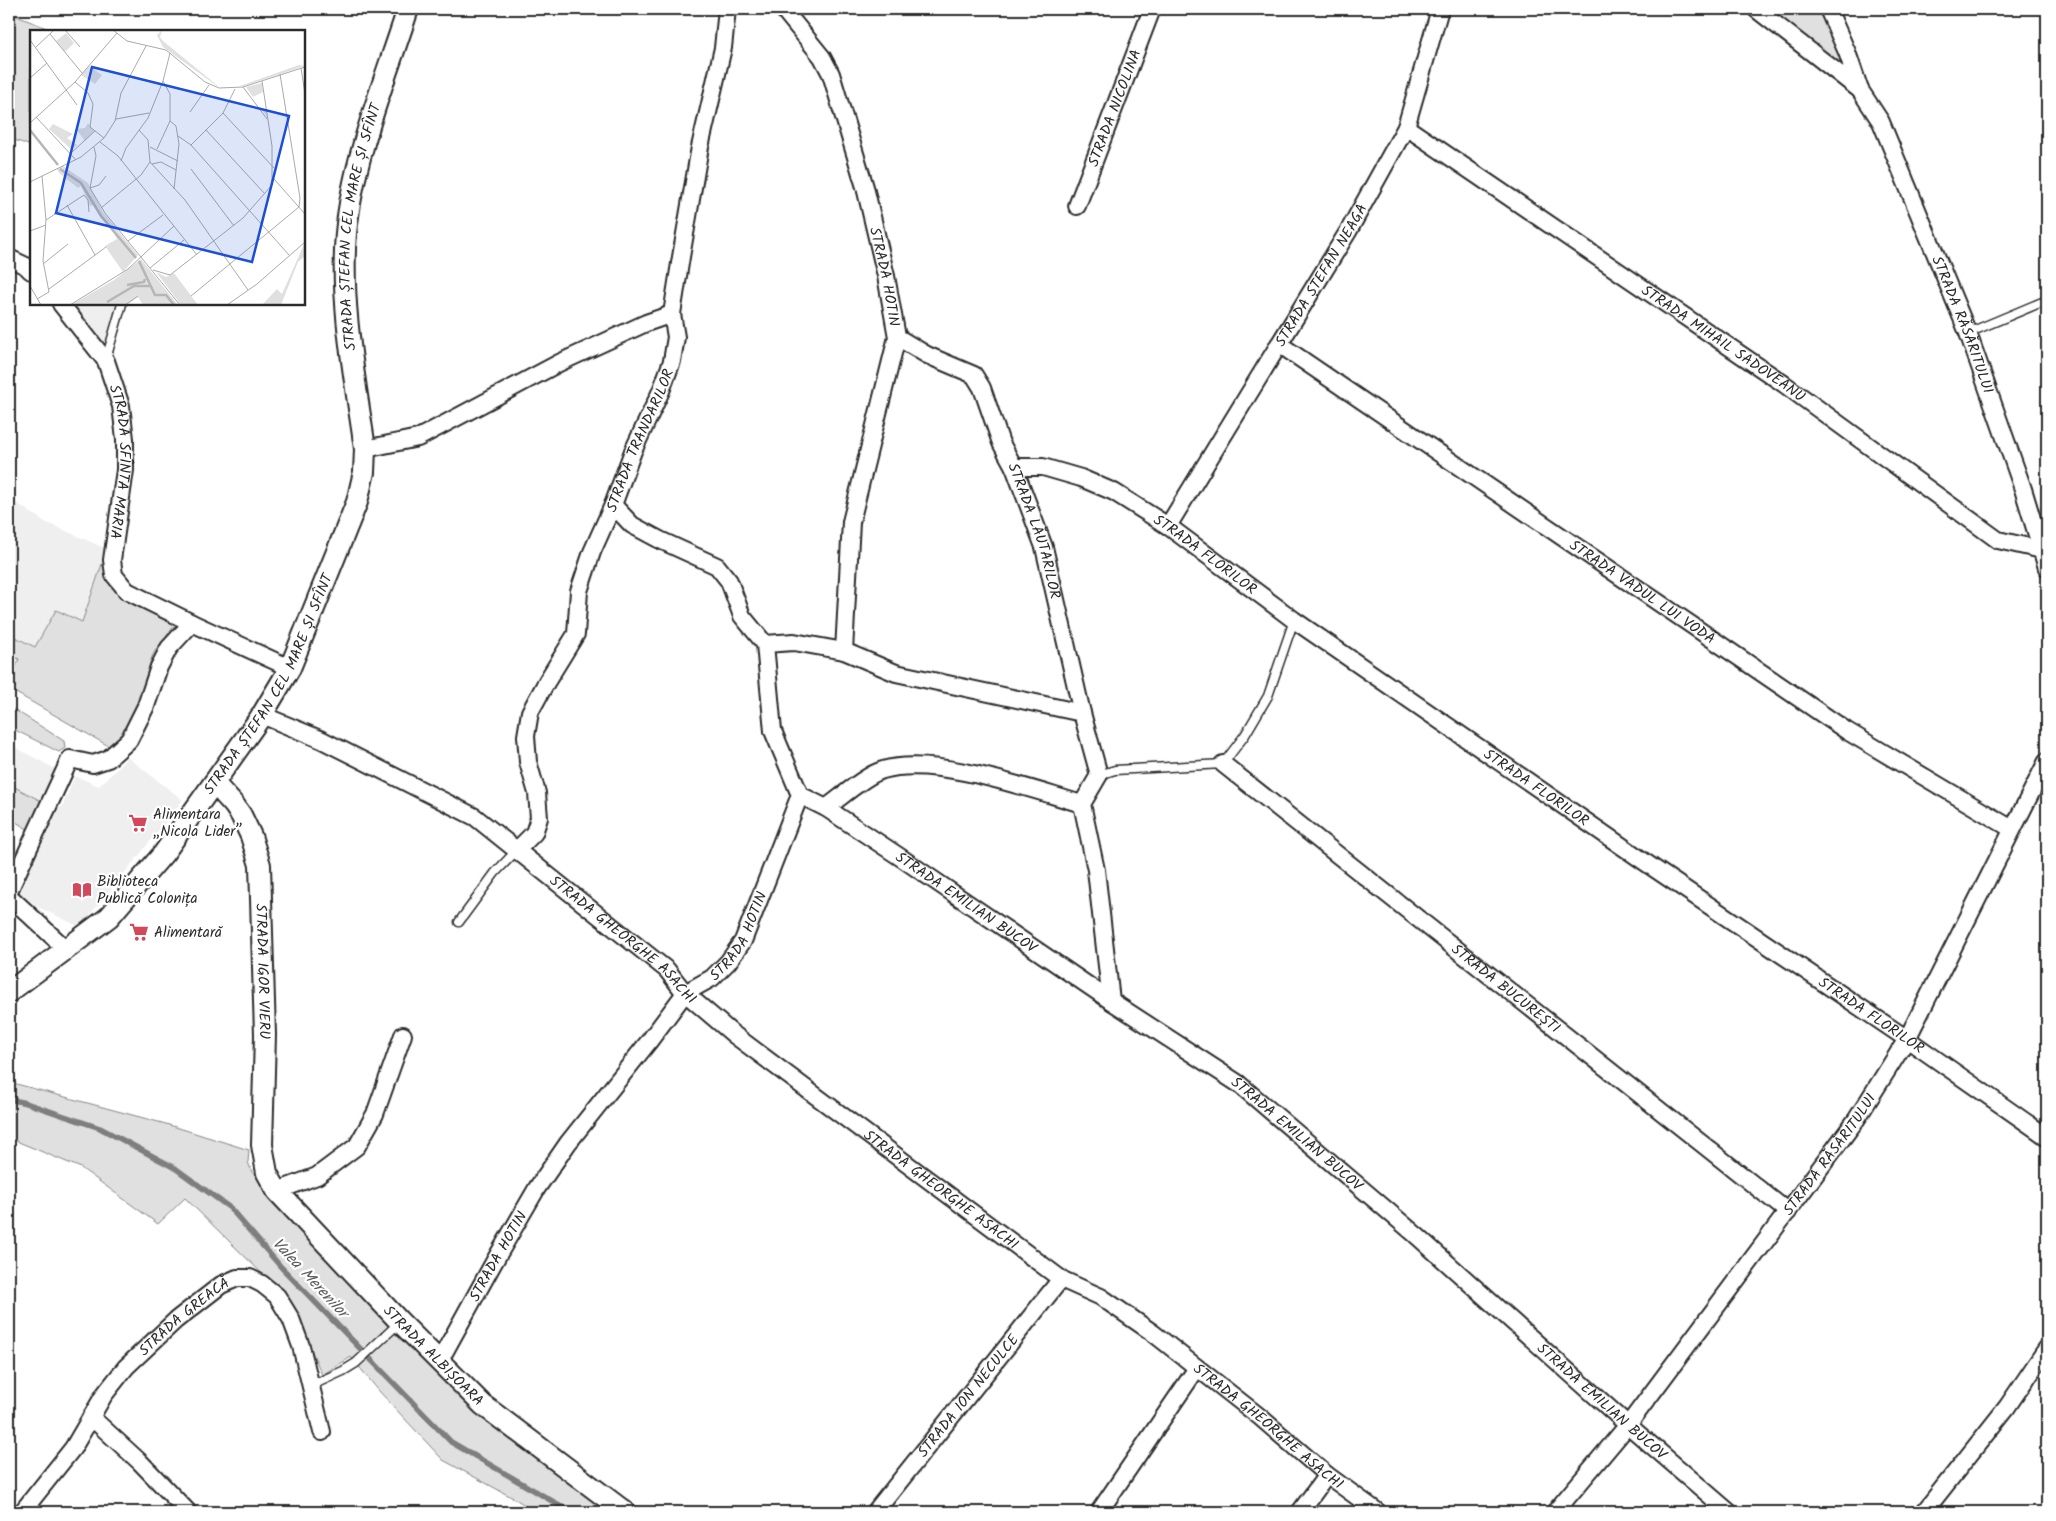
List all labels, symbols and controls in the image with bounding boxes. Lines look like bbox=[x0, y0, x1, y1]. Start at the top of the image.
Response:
inset map bbox=[30, 30, 305, 305]
street label: STRADA NICOLINA bbox=[1082, 46, 1149, 170]
street label: STRADA ȘTEFAN CEL MARE ȘI SFÎNT bbox=[334, 99, 389, 352]
street label: STRADA ȘTEFAN NEAGA bbox=[1269, 200, 1374, 352]
street label: STRADA HOTIN bbox=[862, 225, 906, 328]
street label: STRADA RĂSĂRITULUI bbox=[1924, 252, 2000, 397]
street label: STRADA MIHAIL SADOVEANU bbox=[1636, 279, 1810, 409]
street label: STRADA TRANDARILOR bbox=[600, 365, 681, 516]
street label: STRADA SFÎNTA MARIA bbox=[102, 382, 136, 541]
street label: STRADA LĂUTARILOR bbox=[1001, 460, 1067, 601]
street label: STRADA FLORILOR bbox=[1148, 509, 1262, 601]
street label: STRADA VADUL LUI VODĂ bbox=[1564, 534, 1720, 651]
street label: STRADA ȘTEFAN CEL MARE ȘI SFÎNT bbox=[198, 568, 341, 800]
street label: STRADA FLORILOR bbox=[1478, 743, 1594, 833]
place label: Alimentara „Nicola Lider” bbox=[153, 803, 242, 844]
supermarket icon: Alimentara „Nicola Lider” bbox=[127, 812, 149, 834]
street label: STRADA EMILIAN BUCOV bbox=[890, 846, 1042, 961]
place label: Biblioteca Publică Colonița bbox=[97, 870, 198, 911]
street label: STRADA GHEORGHE ASACHI bbox=[544, 870, 702, 1011]
library icon: Biblioteca Publică Colonița bbox=[71, 879, 93, 901]
street label: STRADA HOTIN bbox=[704, 888, 774, 987]
street label: STRADA IGOR VIERU bbox=[248, 903, 276, 1040]
supermarket icon: Alimentară bbox=[128, 921, 150, 943]
place label: Alimentară bbox=[154, 921, 224, 945]
street label: STRADA BUCUREȘTI bbox=[1445, 938, 1565, 1040]
street label: STRADA FLORILOR bbox=[1813, 971, 1929, 1061]
street label: STRADA EMILIAN BUCOV bbox=[1226, 1071, 1368, 1198]
street label: STRADA RĂSĂRITULUI bbox=[1778, 1089, 1883, 1221]
street label: STRADA GHEORGHE ASACHI bbox=[858, 1124, 1024, 1257]
street label: STRADA HOTIN bbox=[463, 1207, 534, 1306]
water label: Valea Merenilor bbox=[266, 1232, 356, 1327]
street label: STRADA GREACĂ bbox=[134, 1272, 233, 1362]
street label: STRADA ALBIȘOARA bbox=[377, 1300, 489, 1412]
street label: STRADA ION NECULCE bbox=[912, 1328, 1026, 1463]
street label: STRADA EMILIAN BUCOV bbox=[1531, 1338, 1673, 1467]
street label: STRADA GHEORGHE ASACHI bbox=[1187, 1358, 1348, 1496]

